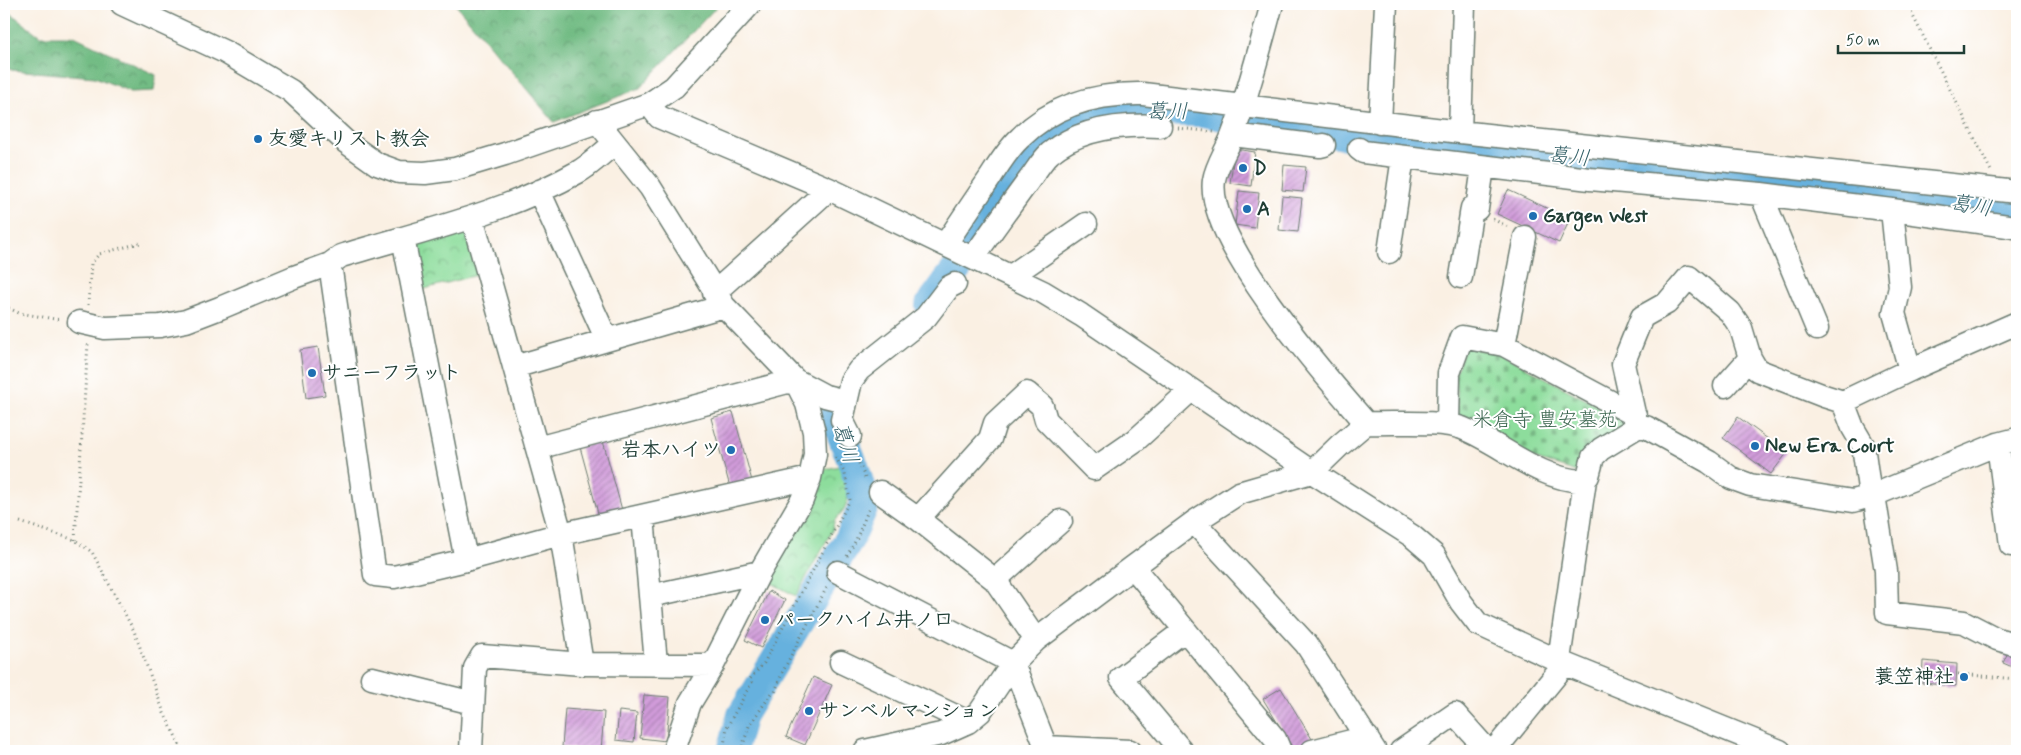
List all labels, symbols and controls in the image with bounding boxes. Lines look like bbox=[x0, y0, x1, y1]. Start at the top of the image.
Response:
scale bar bbox=[1838, 22, 1965, 54]
text: 50 m bbox=[1846, 31, 1880, 51]
water label: 葛川 bbox=[1146, 98, 1188, 126]
place label: 友愛キリスト教会 bbox=[268, 126, 430, 153]
marker: 友愛キリスト教会 bbox=[252, 133, 264, 145]
water label: 葛川 bbox=[1547, 141, 1591, 173]
place label: D bbox=[1253, 155, 1267, 182]
marker: D bbox=[1237, 162, 1249, 174]
water label: 葛川 bbox=[1948, 189, 1994, 223]
place label: A bbox=[1257, 196, 1270, 223]
marker: A bbox=[1241, 203, 1253, 215]
place label: Gargen West bbox=[1543, 203, 1648, 232]
marker: Gargen West bbox=[1527, 210, 1539, 222]
place label: サニーフラット bbox=[322, 360, 461, 387]
marker: サニーフラット bbox=[306, 367, 318, 379]
park label: 米倉寺 豊安墓苑 bbox=[1472, 407, 1618, 434]
water label: 葛川 bbox=[825, 419, 865, 467]
place label: New Era Court bbox=[1765, 433, 1895, 460]
place label: 岩本ハイツ bbox=[621, 437, 721, 464]
marker: New Era Court bbox=[1749, 440, 1761, 452]
marker: 岩本ハイツ bbox=[725, 444, 737, 456]
place label: パークハイム井ノ口 bbox=[775, 607, 954, 634]
marker: パークハイム井ノ口 bbox=[759, 614, 771, 626]
place label: 蓑笠神社 bbox=[1874, 664, 1954, 691]
marker: 蓑笠神社 bbox=[1958, 671, 1970, 683]
place label: サンベルマンション bbox=[819, 698, 999, 725]
marker: サンベルマンション bbox=[803, 705, 815, 717]

